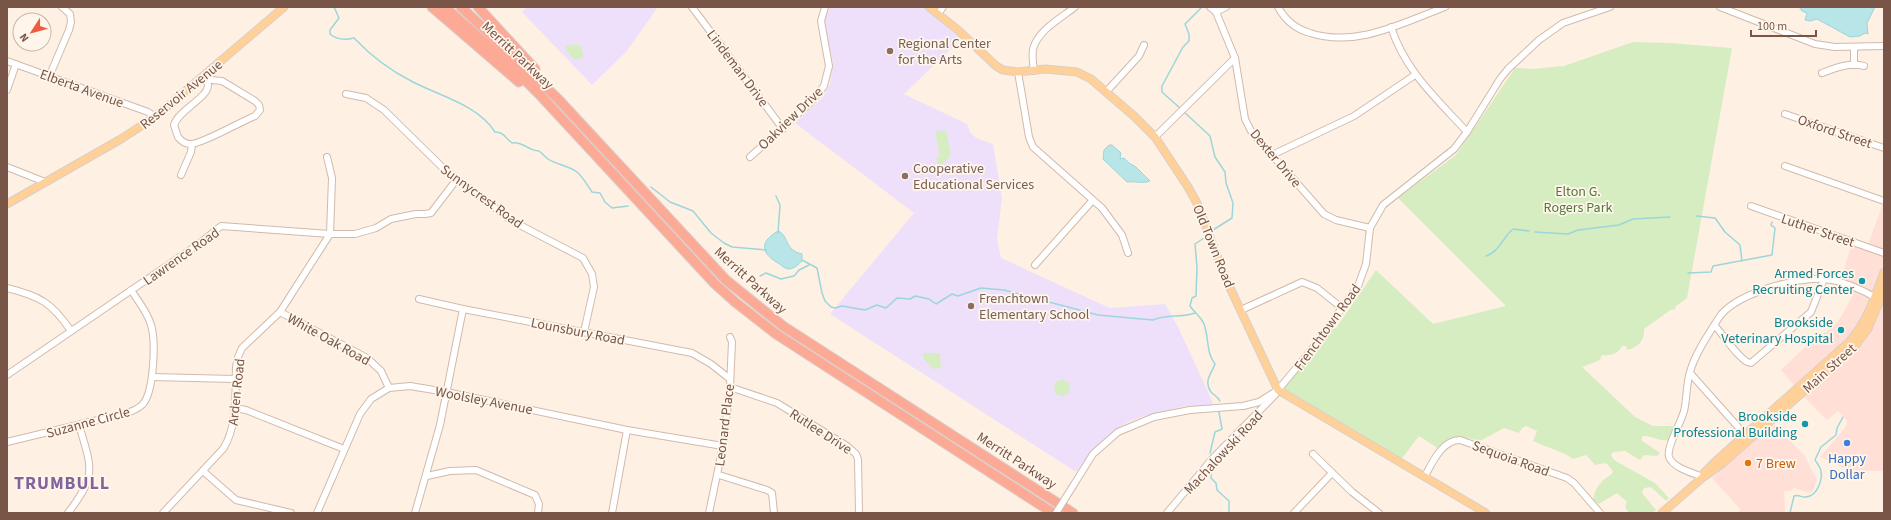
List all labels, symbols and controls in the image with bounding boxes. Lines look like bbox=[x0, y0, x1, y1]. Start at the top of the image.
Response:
north arrow bbox=[12, 12, 52, 52]
scale bar bbox=[1751, 12, 1816, 38]
street label: Merritt Parkway bbox=[477, 17, 558, 95]
text: 100 m bbox=[1757, 18, 1787, 35]
street label: Lindeman Drive bbox=[702, 26, 773, 111]
text: N bbox=[16, 30, 33, 45]
place label: Regional Center for the Arts bbox=[898, 34, 991, 70]
marker: Regional Center for the Arts bbox=[885, 46, 895, 56]
street label: Reservoir Avenue bbox=[136, 55, 227, 134]
street label: Elberta Avenue bbox=[37, 65, 126, 113]
street label: Oakview Drive bbox=[754, 82, 828, 155]
street label: Oxford Street bbox=[1795, 110, 1875, 154]
street label: Dexter Drive bbox=[1245, 125, 1306, 192]
place label: Cooperative Educational Services bbox=[913, 159, 1034, 195]
street label: Sunnycrest Road bbox=[436, 160, 527, 234]
marker: Cooperative Educational Services bbox=[900, 171, 910, 181]
park label: Elton G. Rogers Park bbox=[1544, 182, 1612, 218]
street label: Old Town Road bbox=[1187, 202, 1239, 291]
street label: Luther Street bbox=[1778, 209, 1857, 253]
street label: Lawrence Road bbox=[139, 223, 224, 291]
street label: Merritt Parkway bbox=[709, 243, 792, 319]
place label: Armed Forces Recruiting Center bbox=[1752, 264, 1854, 300]
marker: Armed Forces Recruiting Center bbox=[1857, 276, 1867, 286]
street label: Frenchtown Road bbox=[1290, 280, 1366, 375]
place label: Frenchtown Elementary School bbox=[979, 289, 1090, 325]
marker: Frenchtown Elementary School bbox=[966, 301, 976, 311]
street label: White Oak Road bbox=[283, 309, 374, 371]
street label: Lounsbury Road bbox=[529, 313, 627, 351]
place label: Brookside Veterinary Hospital bbox=[1721, 313, 1833, 349]
marker: Brookside Veterinary Hospital bbox=[1836, 325, 1846, 335]
street label: Main Street bbox=[1798, 339, 1861, 398]
street label: Arden Road bbox=[224, 357, 250, 427]
street label: Woolsley Avenue bbox=[433, 382, 534, 420]
street label: Leonard Place bbox=[710, 383, 740, 467]
street label: Suzanne Circle bbox=[44, 402, 132, 444]
street label: Rutlee Drive bbox=[785, 404, 856, 460]
street label: Machalowski Road bbox=[1179, 406, 1268, 499]
place label: Brookside Professional Building bbox=[1673, 407, 1797, 443]
marker: Brookside Professional Building bbox=[1800, 419, 1810, 429]
street label: Merritt Parkway bbox=[972, 427, 1061, 495]
street label: Sequoia Road bbox=[1469, 436, 1552, 482]
marker: Happy Dollar bbox=[1842, 438, 1852, 448]
place label: Happy Dollar bbox=[1828, 449, 1867, 485]
place label: 7 Brew bbox=[1756, 454, 1796, 474]
marker: 7 Brew bbox=[1743, 458, 1753, 468]
district label: TRUMBULL bbox=[14, 471, 110, 496]

